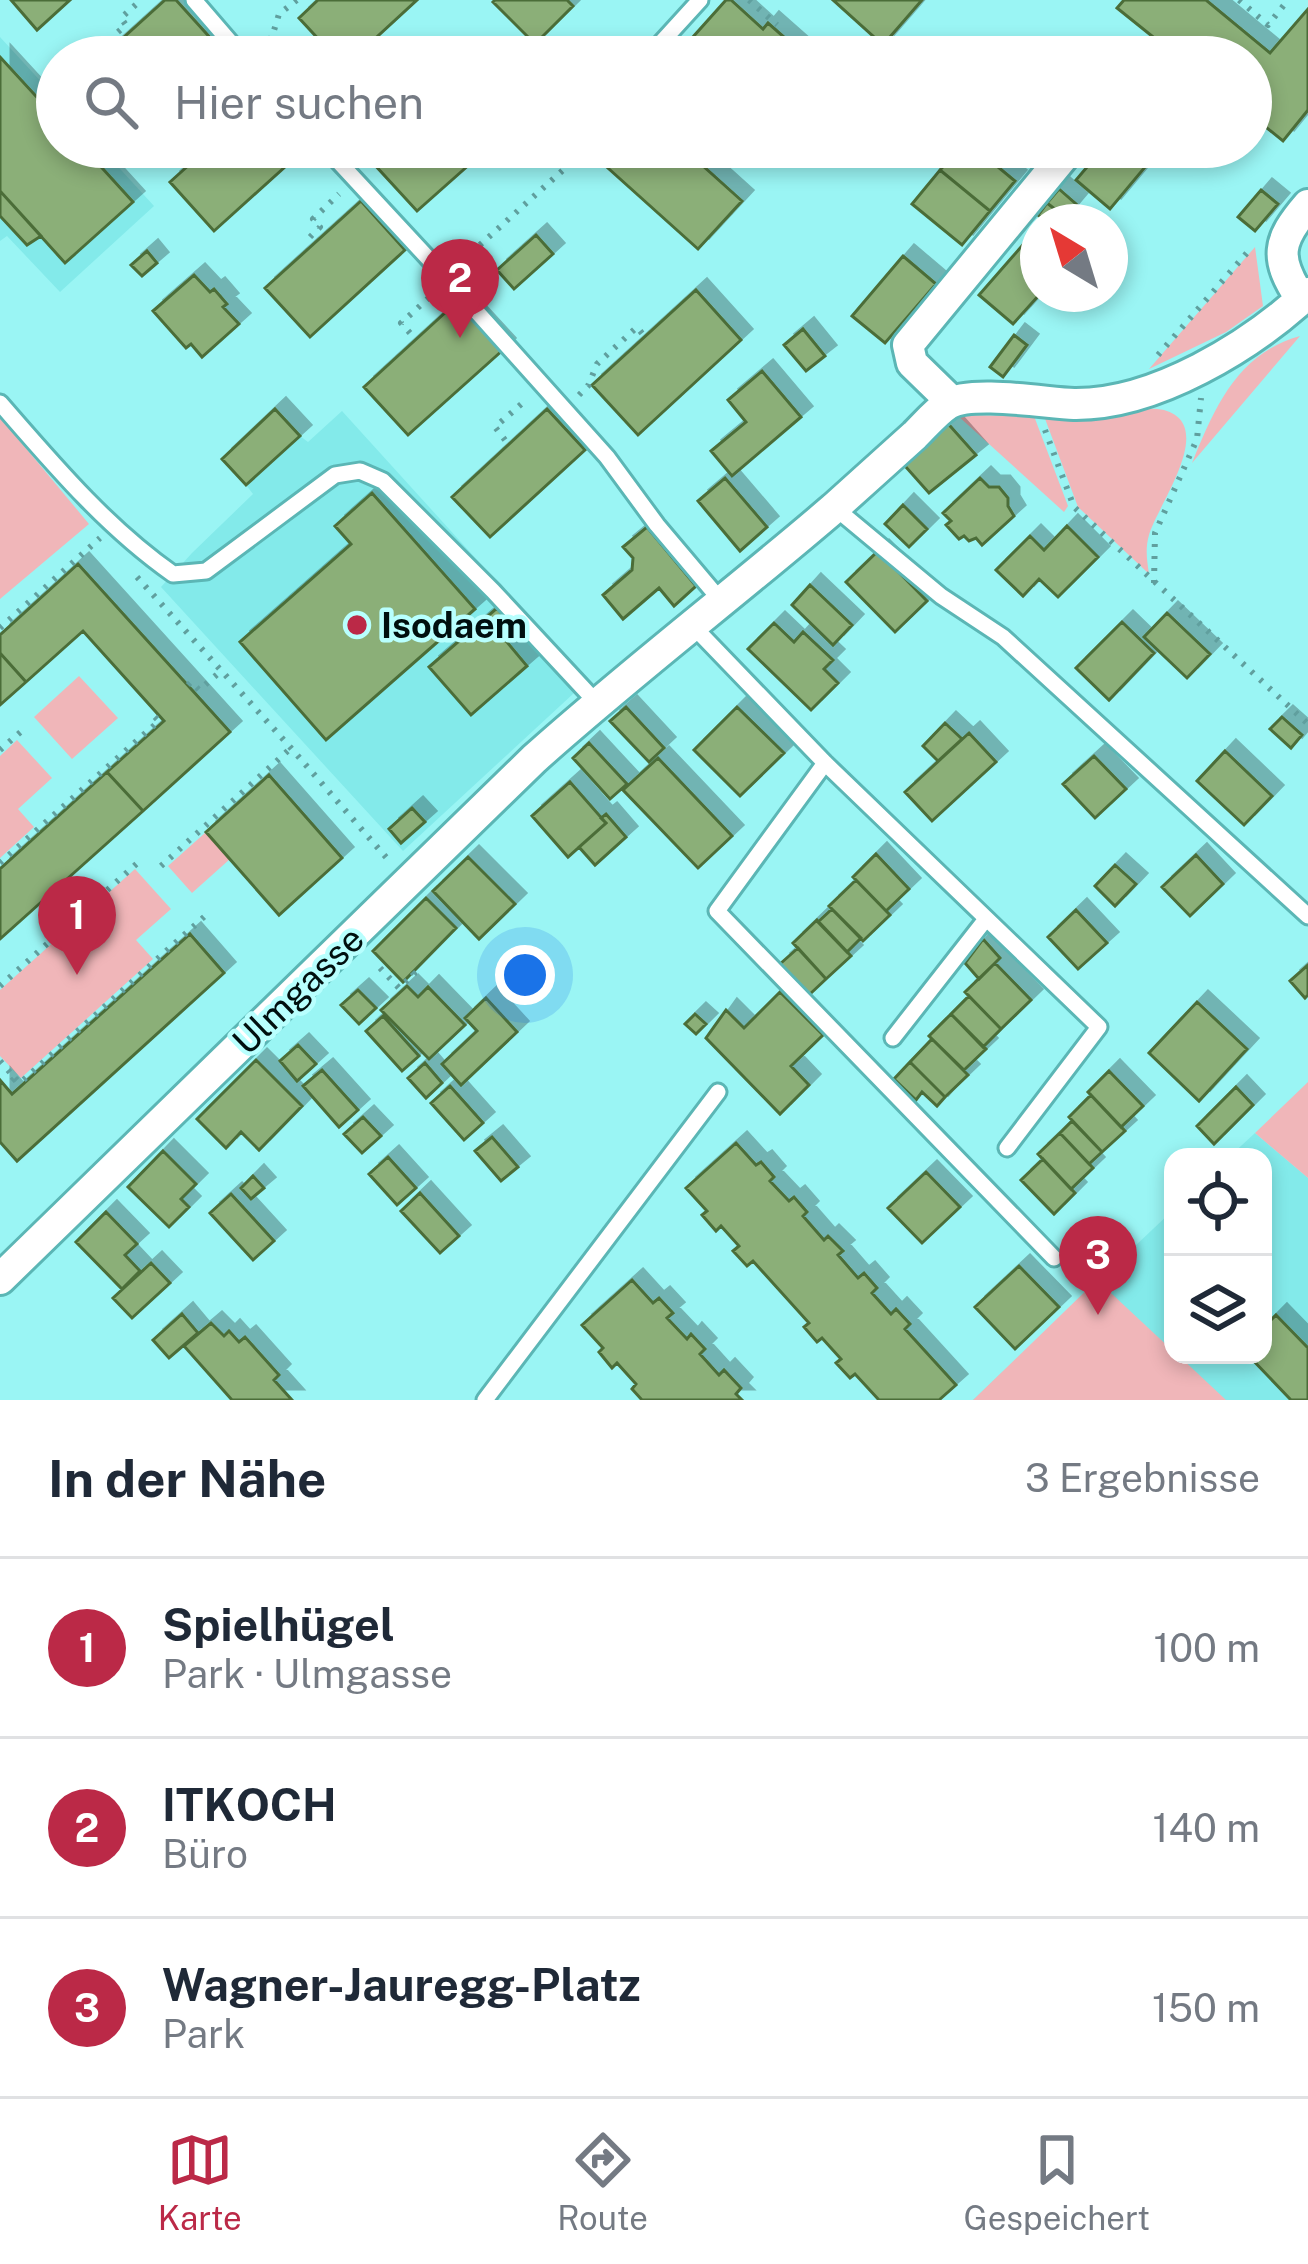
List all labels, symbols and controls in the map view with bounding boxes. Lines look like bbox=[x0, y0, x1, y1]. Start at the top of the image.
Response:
search box bbox=[36, 36, 1272, 168]
icon: search bbox=[78, 69, 144, 135]
text: Hier suchen bbox=[174, 76, 424, 129]
north arrow bbox=[1020, 204, 1128, 312]
pin: 2 bbox=[421, 239, 499, 338]
place label: Isodaem bbox=[381, 604, 527, 646]
marker: Isodaem bbox=[344, 612, 370, 638]
pin: 1 bbox=[38, 876, 116, 975]
street label: Ulmgasse bbox=[224, 917, 372, 1063]
your location bbox=[495, 945, 555, 1005]
map controls bbox=[1164, 1148, 1272, 1364]
button: locate bbox=[1164, 1148, 1272, 1256]
pin: 3 bbox=[1059, 1216, 1137, 1315]
button: layers bbox=[1164, 1256, 1272, 1364]
text: In der Nähe bbox=[48, 1449, 326, 1508]
text: 3 Ergebnisse bbox=[1025, 1455, 1260, 1501]
text: Spielhügel bbox=[162, 1598, 395, 1651]
text: 1 bbox=[79, 1625, 95, 1671]
text: 100 m bbox=[1153, 1625, 1260, 1671]
text: Park · Ulmgasse bbox=[162, 1651, 452, 1697]
text: ITKOCH bbox=[162, 1778, 337, 1831]
text: 2 bbox=[75, 1805, 99, 1851]
text: 140 m bbox=[1153, 1805, 1260, 1851]
text: Büro bbox=[162, 1831, 248, 1877]
text: Wagner-Jauregg-Platz bbox=[162, 1958, 641, 2011]
text: 3 bbox=[74, 1985, 100, 2031]
text: 150 m bbox=[1152, 1985, 1260, 2031]
text: Park bbox=[162, 2011, 245, 2057]
tab: Karte bbox=[158, 2127, 242, 2237]
tab: Route bbox=[557, 2127, 648, 2237]
tab: Gespeichert bbox=[964, 2127, 1150, 2237]

